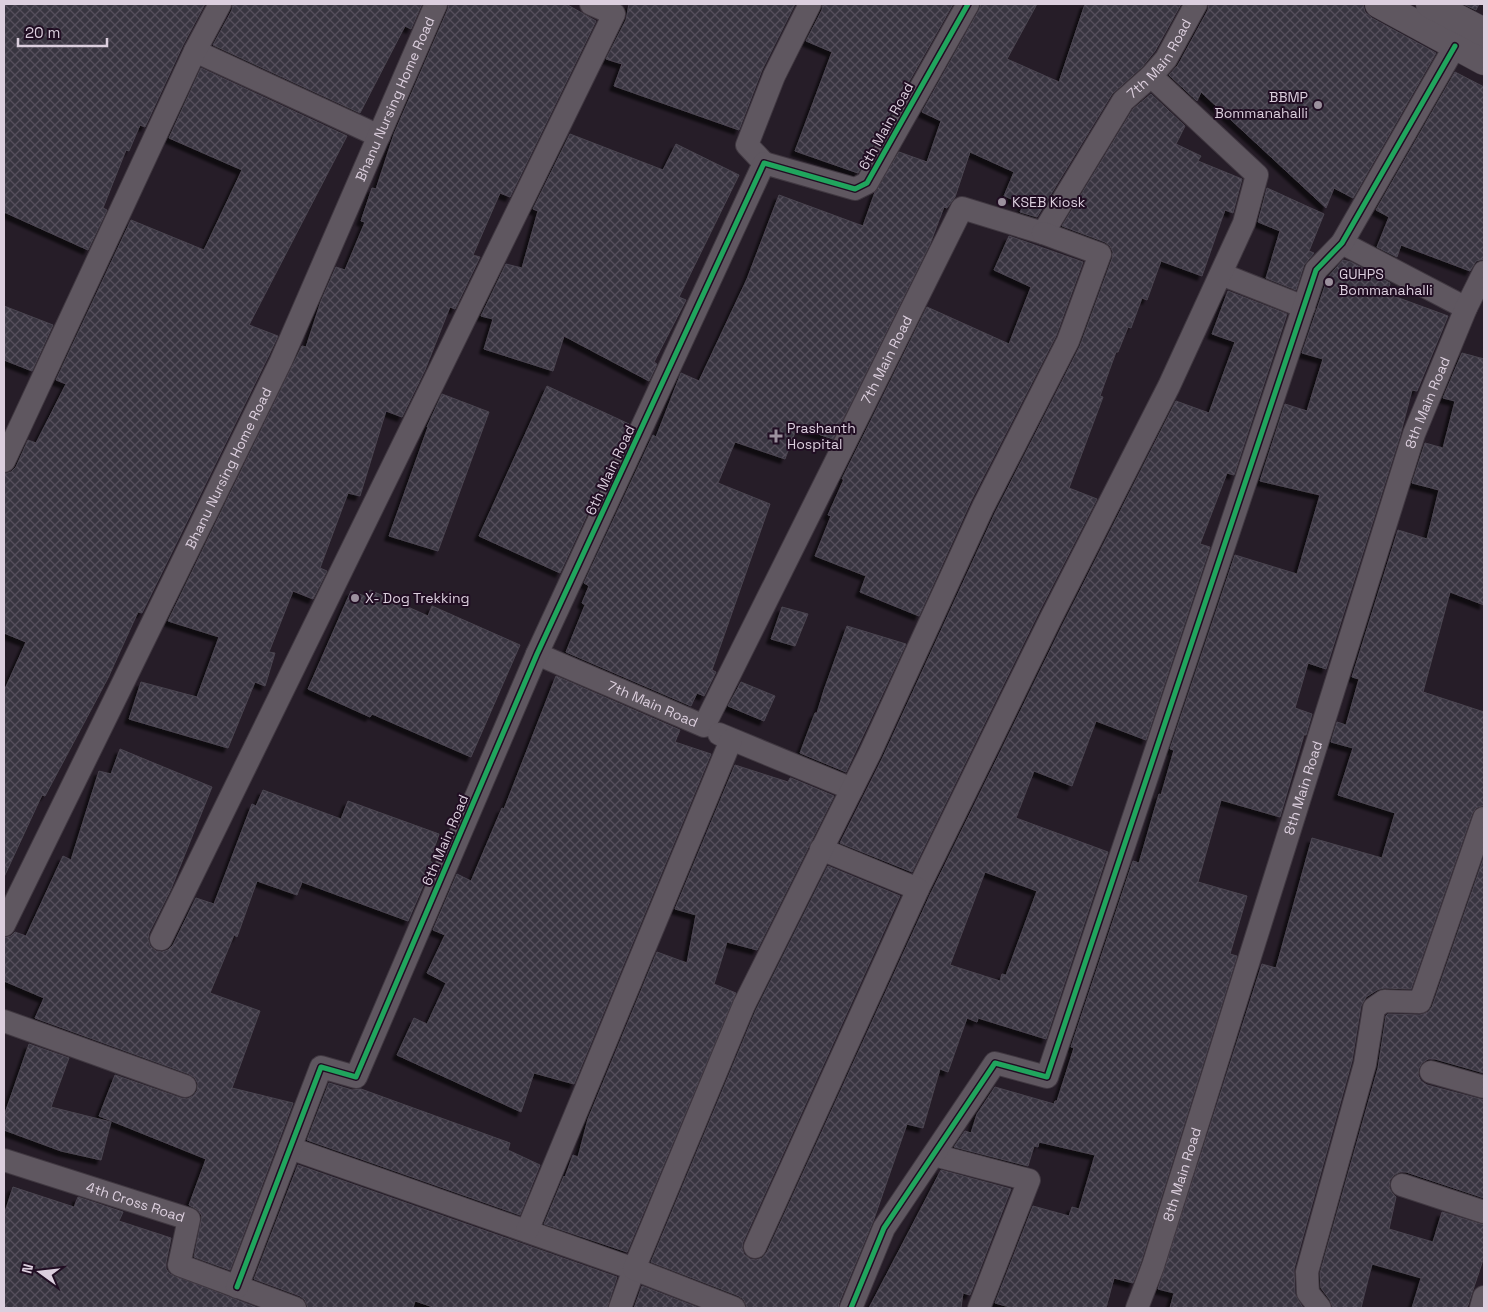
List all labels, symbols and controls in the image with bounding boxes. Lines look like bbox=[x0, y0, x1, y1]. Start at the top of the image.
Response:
street label: Bhanu Nursing Home Road bbox=[351, 14, 438, 184]
scale bar bbox=[18, 15, 106, 47]
street label: 7th Main Road bbox=[1123, 16, 1195, 102]
text: 20 m bbox=[25, 23, 60, 42]
street label: 6th Main Road bbox=[855, 79, 917, 173]
place label: BBMP Bommanahalli bbox=[1214, 88, 1308, 122]
marker: BBMP Bommanahalli bbox=[1312, 99, 1324, 111]
place label: KSEB Kiosk bbox=[1012, 193, 1086, 211]
marker: KSEB Kiosk bbox=[996, 196, 1008, 208]
place label: GUHPS Bommanahalli bbox=[1339, 265, 1433, 299]
marker: GUHPS Bommanahalli bbox=[1323, 276, 1335, 288]
street label: 7th Main Road bbox=[857, 312, 916, 407]
street label: 8th Main Road bbox=[1401, 354, 1454, 451]
street label: Bhanu Nursing Home Road bbox=[181, 384, 276, 552]
place label: Prashanth Hospital bbox=[787, 419, 856, 453]
street label: 6th Main Road bbox=[581, 422, 639, 518]
marker: Prashanth Hospital bbox=[769, 429, 783, 443]
place label: X- Dog Trekking bbox=[365, 589, 470, 607]
marker: X- Dog Trekking bbox=[349, 592, 361, 604]
street label: 7th Main Road bbox=[605, 676, 701, 731]
street label: 8th Main Road bbox=[1280, 739, 1326, 837]
street label: 6th Main Road bbox=[418, 792, 472, 888]
street label: 8th Main Road bbox=[1159, 1125, 1205, 1224]
street label: 4th Cross Road bbox=[84, 1178, 187, 1226]
north arrow bbox=[15, 1247, 65, 1297]
text: N bbox=[18, 1262, 37, 1276]

